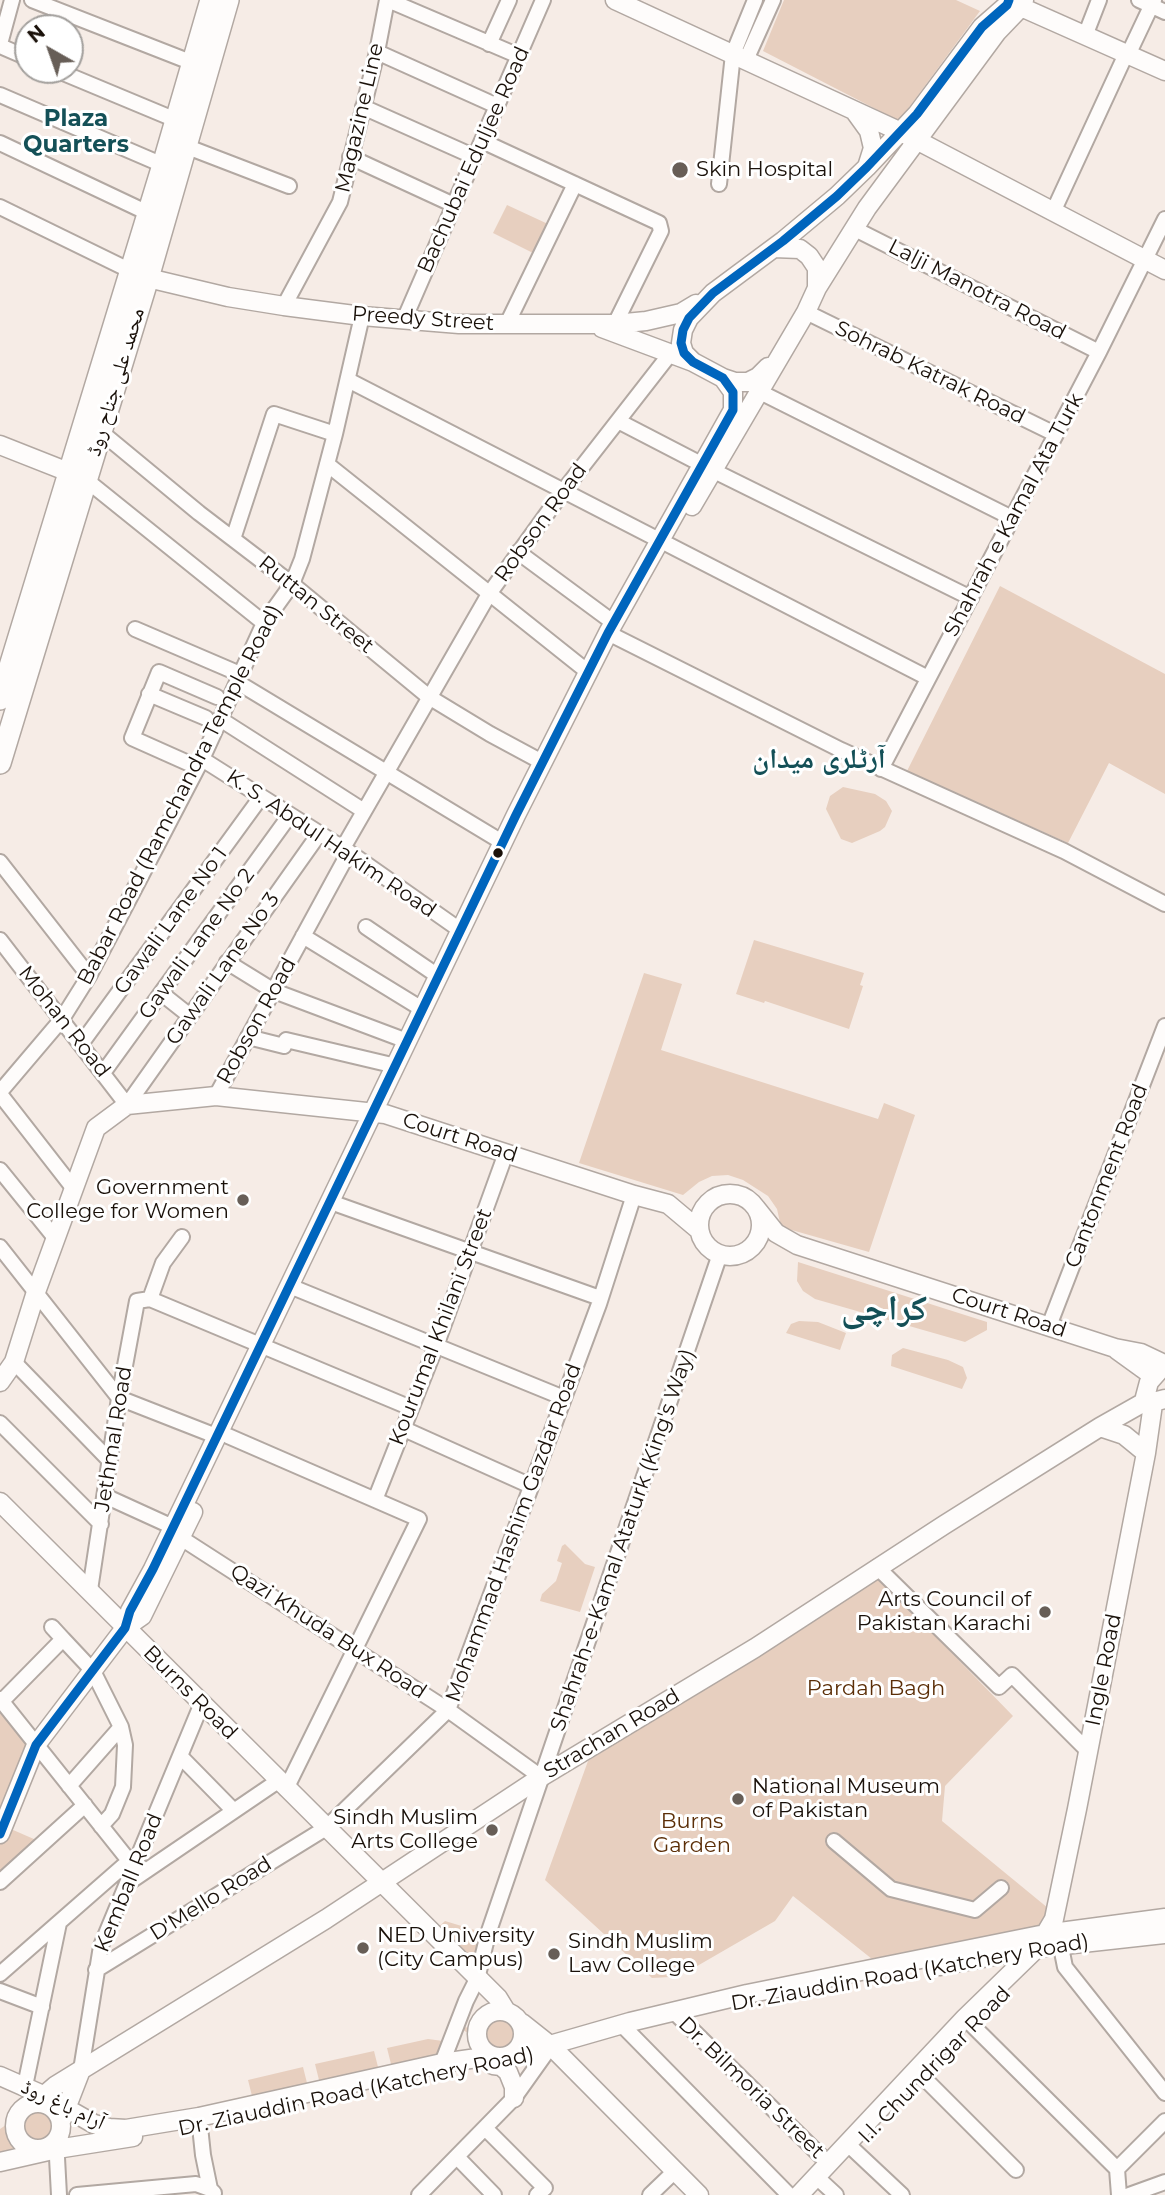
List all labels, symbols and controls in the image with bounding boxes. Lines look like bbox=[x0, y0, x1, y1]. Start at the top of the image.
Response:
north arrow bbox=[14, 14, 84, 84]
text: N bbox=[23, 20, 50, 48]
street label: Magazine Line bbox=[331, 41, 389, 195]
street label: Bachubai Eduljee Road bbox=[413, 43, 535, 277]
district label: Plaza Quarters bbox=[23, 105, 129, 159]
place label: Skin Hospital bbox=[696, 157, 833, 183]
marker: Skin Hospital bbox=[670, 160, 690, 180]
street label: Lalji Manotra Road bbox=[884, 234, 1070, 346]
street label: Preedy Street bbox=[351, 301, 495, 337]
street label: محمد علی جناح روڈ bbox=[81, 305, 151, 459]
street label: Sohrab Katrak Road bbox=[831, 316, 1029, 430]
street label: Shahrah e Kamal Ata Turk bbox=[939, 389, 1089, 641]
street label: Robson Road bbox=[489, 459, 593, 587]
street label: Ruttan Street bbox=[253, 551, 379, 659]
street label: Babar Road (Ramchandra Temple Road) bbox=[73, 601, 287, 989]
district label: آرٹلری میدان bbox=[752, 743, 886, 777]
street label: K. S. Abdul Hakim Road bbox=[221, 764, 441, 924]
street label: Gawali Lane No 1 bbox=[109, 842, 233, 1000]
unlabelled marker bbox=[491, 846, 505, 860]
street label: Gawali Lane No 2 bbox=[134, 864, 260, 1024]
street label: Gawali Lane No 3 bbox=[161, 888, 285, 1050]
street label: Robson Road bbox=[212, 953, 302, 1089]
street label: Mohan Road bbox=[13, 961, 115, 1083]
street label: Cantonment Road bbox=[1060, 1081, 1154, 1271]
street label: Court Road bbox=[399, 1108, 521, 1168]
place label: Government College for Women bbox=[26, 1175, 229, 1225]
marker: Government College for Women bbox=[235, 1192, 251, 1208]
street label: Kourumal Khilani Street bbox=[384, 1205, 498, 1449]
street label: Court Road bbox=[948, 1283, 1070, 1343]
district label: کراچی bbox=[841, 1289, 927, 1331]
street label: Shahrah-e-Kamal Ataturk (King's Way) bbox=[546, 1345, 700, 1735]
street label: Mohammad Hashim Gazdar Road bbox=[441, 1360, 587, 1706]
street label: Jethmal Road bbox=[90, 1365, 138, 1513]
street label: Qazi Khuda Bux Road bbox=[225, 1559, 431, 1705]
place label: Arts Council of Pakistan Karachi bbox=[857, 1587, 1031, 1637]
marker: Arts Council of Pakistan Karachi bbox=[1037, 1604, 1053, 1620]
street label: Ingle Road bbox=[1081, 1612, 1127, 1728]
street label: Burns Road bbox=[138, 1641, 242, 1745]
park label: Pardah Bagh bbox=[807, 1676, 945, 1702]
street label: Strachan Road bbox=[539, 1683, 685, 1785]
place label: National Museum of Pakistan bbox=[752, 1774, 940, 1824]
marker: National Museum of Pakistan bbox=[730, 1791, 746, 1807]
place label: Sindh Muslim Arts College bbox=[333, 1805, 478, 1855]
park label: Burns Garden bbox=[653, 1809, 731, 1859]
street label: Kemball Road bbox=[90, 1810, 168, 1956]
marker: Sindh Muslim Arts College bbox=[484, 1822, 500, 1838]
street label: D'Mello Road bbox=[145, 1852, 277, 1946]
place label: NED University (City Campus) bbox=[377, 1923, 534, 1973]
place label: Sindh Muslim Law College bbox=[568, 1929, 713, 1979]
street label: Dr. Ziauddin Road (Katchery Road) bbox=[729, 1929, 1091, 2017]
marker: NED University (City Campus) bbox=[355, 1940, 371, 1956]
marker: Sindh Muslim Law College bbox=[546, 1946, 562, 1962]
street label: I.I. Chundrigar Road bbox=[854, 1981, 1016, 2149]
street label: Dr. Bilmoria Street bbox=[673, 2012, 829, 2164]
street label: Dr. Ziauddin Road (Katchery Road) bbox=[176, 2042, 536, 2142]
street label: آرام باغ روڈ bbox=[17, 2075, 109, 2135]

